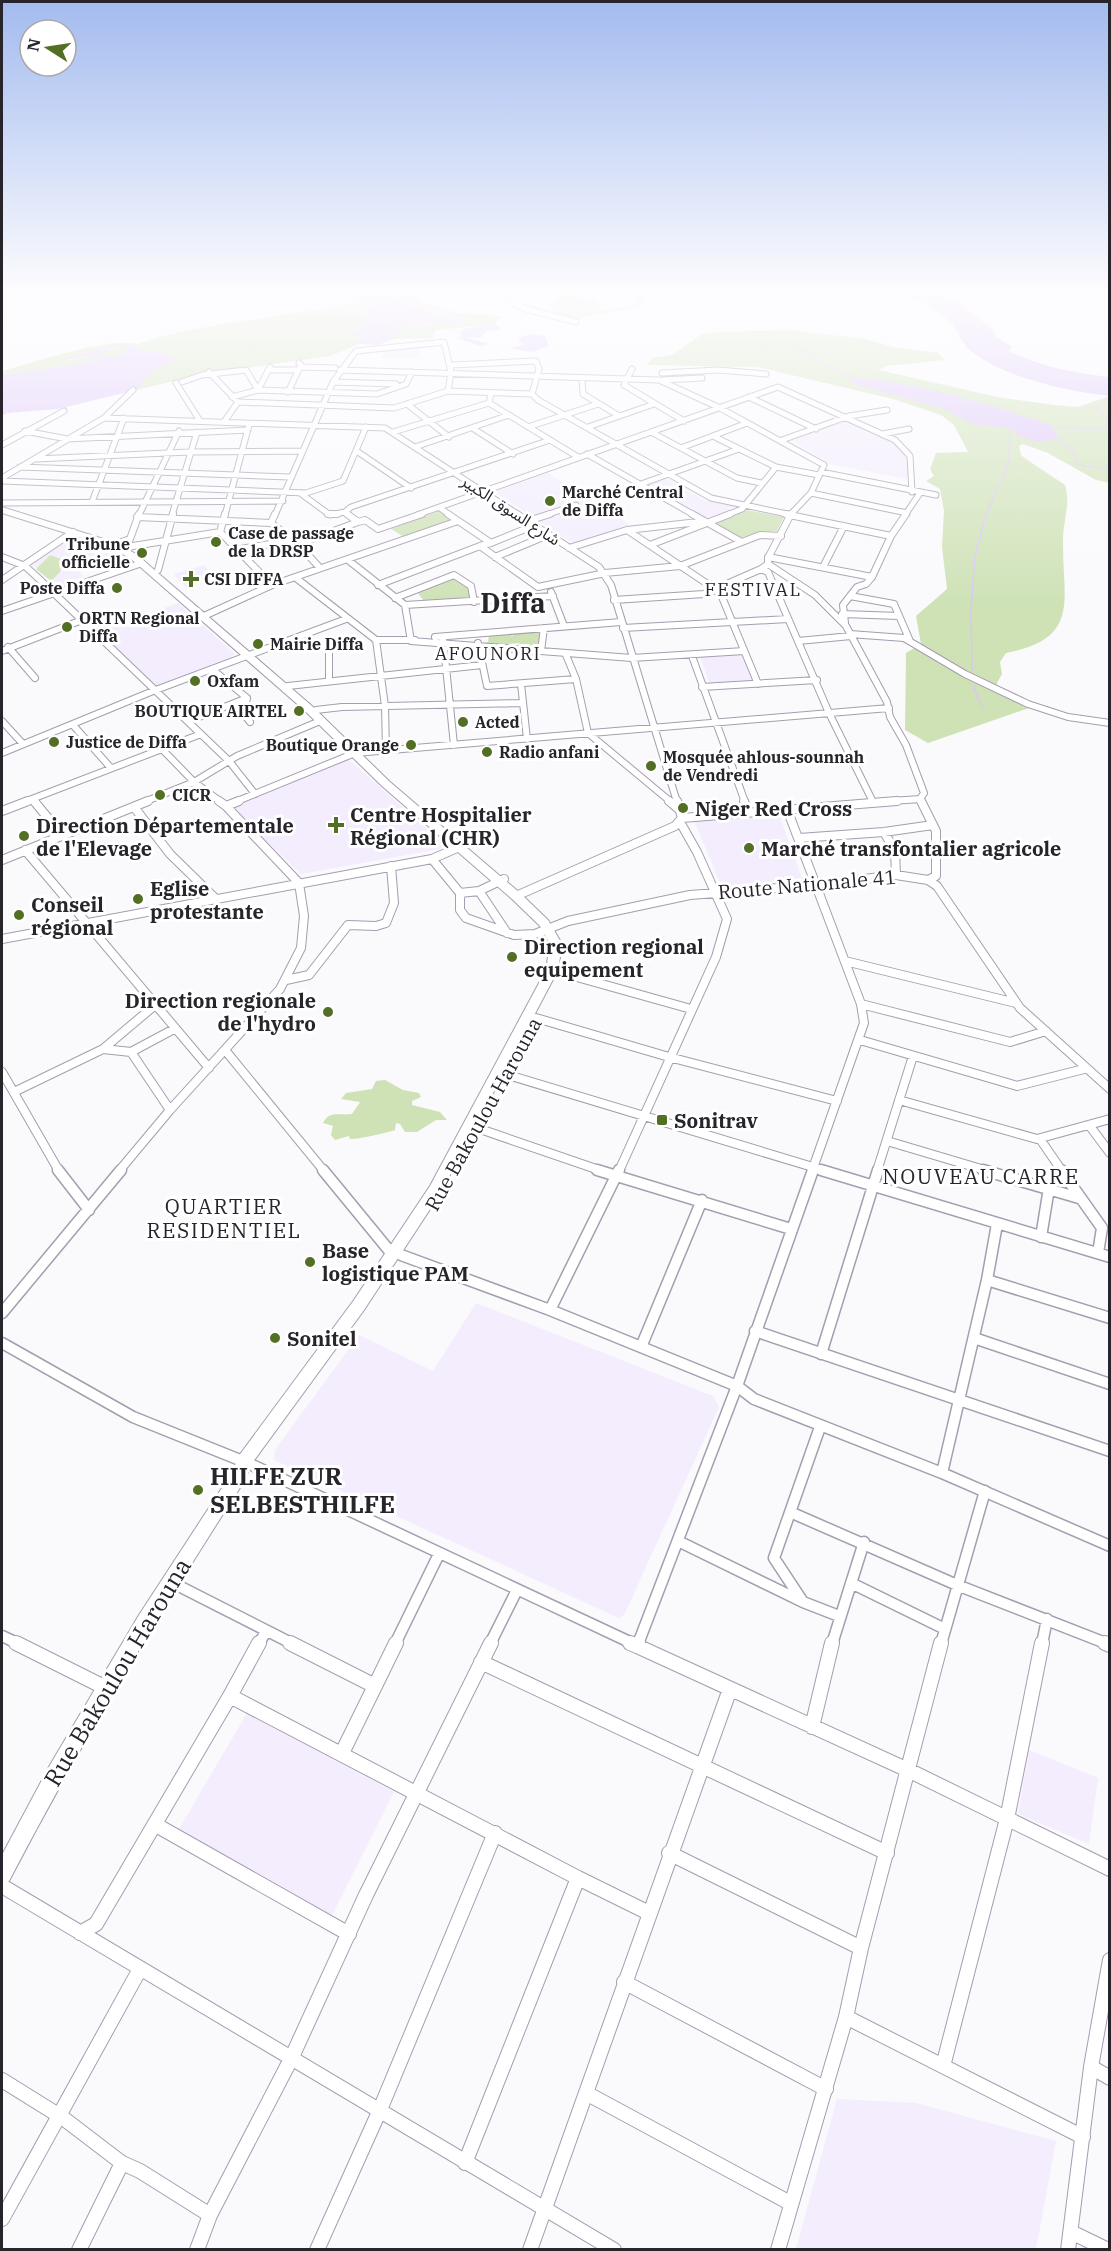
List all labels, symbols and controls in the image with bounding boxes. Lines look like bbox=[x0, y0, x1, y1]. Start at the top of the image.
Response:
north arrow bbox=[18, 18, 78, 78]
text: N bbox=[22, 37, 44, 53]
street label: شارع السوق الكبير bbox=[455, 470, 564, 552]
place label: Marché Central de Diffa bbox=[562, 482, 683, 520]
marker: Marché Central de Diffa bbox=[543, 494, 557, 508]
place label: Case de passage de la DRSP bbox=[228, 523, 354, 561]
place label: Tribune officielle bbox=[62, 534, 130, 572]
marker: Case de passage de la DRSP bbox=[209, 535, 223, 549]
marker: Tribune officielle bbox=[135, 546, 149, 560]
place label: CSI DIFFA bbox=[204, 569, 283, 589]
marker: CSI DIFFA bbox=[182, 570, 200, 588]
place label: Poste Diffa bbox=[20, 578, 105, 598]
district label: FESTIVAL bbox=[704, 578, 802, 601]
marker: Poste Diffa bbox=[110, 581, 124, 595]
district label: Diffa bbox=[480, 585, 546, 620]
place label: ORTN Regional Diffa bbox=[79, 608, 200, 646]
marker: ORTN Regional Diffa bbox=[60, 620, 74, 634]
place label: Mairie Diffa bbox=[270, 634, 364, 654]
marker: Mairie Diffa bbox=[251, 637, 265, 651]
district label: AFOUNORI bbox=[435, 642, 541, 665]
place label: Oxfam bbox=[207, 671, 260, 691]
marker: Oxfam bbox=[188, 674, 202, 688]
place label: BOUTIQUE AIRTEL bbox=[135, 701, 287, 721]
marker: BOUTIQUE AIRTEL bbox=[292, 704, 306, 718]
place label: Acted bbox=[475, 712, 520, 732]
marker: Acted bbox=[456, 715, 470, 729]
place label: Justice de Diffa bbox=[66, 732, 187, 752]
marker: Justice de Diffa bbox=[47, 735, 61, 749]
place label: Boutique Orange bbox=[266, 735, 399, 755]
marker: Boutique Orange bbox=[404, 738, 418, 752]
place label: Radio anfani bbox=[499, 742, 599, 762]
marker: Radio anfani bbox=[480, 745, 494, 759]
place label: Mosquée ahlous-sounnah de Vendredi bbox=[663, 747, 864, 785]
marker: Mosquée ahlous-sounnah de Vendredi bbox=[644, 759, 658, 773]
place label: CICR bbox=[172, 785, 211, 805]
marker: CICR bbox=[153, 788, 167, 802]
place label: Niger Red Cross bbox=[695, 795, 852, 822]
place label: Centre Hospitalier Régional (CHR) bbox=[350, 801, 532, 851]
marker: Niger Red Cross bbox=[676, 801, 690, 815]
place label: Direction Départementale de l'Elevage bbox=[36, 812, 294, 862]
marker: Centre Hospitalier Régional (CHR) bbox=[327, 816, 345, 834]
marker: Direction Départementale de l'Elevage bbox=[17, 829, 31, 843]
place label: Marché transfontalier agricole bbox=[761, 835, 1061, 862]
marker: Marché transfontalier agricole bbox=[742, 841, 756, 855]
street label: Route Nationale 41 bbox=[717, 863, 897, 905]
place label: Eglise protestante bbox=[150, 875, 264, 925]
place label: Conseil régional bbox=[31, 891, 113, 941]
marker: Eglise protestante bbox=[131, 892, 145, 906]
marker: Conseil régional bbox=[12, 908, 26, 922]
place label: Direction regional equipement bbox=[524, 933, 704, 983]
marker: Direction regional equipement bbox=[505, 950, 519, 964]
place label: Direction regionale de l'hydro bbox=[125, 987, 316, 1037]
marker: Direction regionale de l'hydro bbox=[321, 1005, 335, 1019]
street label: Rue Bakoulou Harouna bbox=[418, 1012, 548, 1216]
place label: Sonitrav bbox=[674, 1107, 759, 1134]
marker: Sonitrav bbox=[655, 1113, 669, 1127]
district label: NOUVEAU CARRE bbox=[882, 1162, 1080, 1190]
district label: QUARTIER RESIDENTIEL bbox=[146, 1192, 302, 1244]
place label: Base logistique PAM bbox=[322, 1237, 469, 1287]
marker: Base logistique PAM bbox=[303, 1255, 317, 1269]
place label: Sonitel bbox=[287, 1325, 356, 1352]
marker: Sonitel bbox=[268, 1331, 282, 1345]
place label: HILFE ZUR SELBESTHILFE bbox=[210, 1460, 395, 1520]
marker: HILFE ZUR SELBESTHILFE bbox=[191, 1483, 205, 1497]
street label: Rue Bakoulou Harouna bbox=[36, 1552, 198, 1792]

